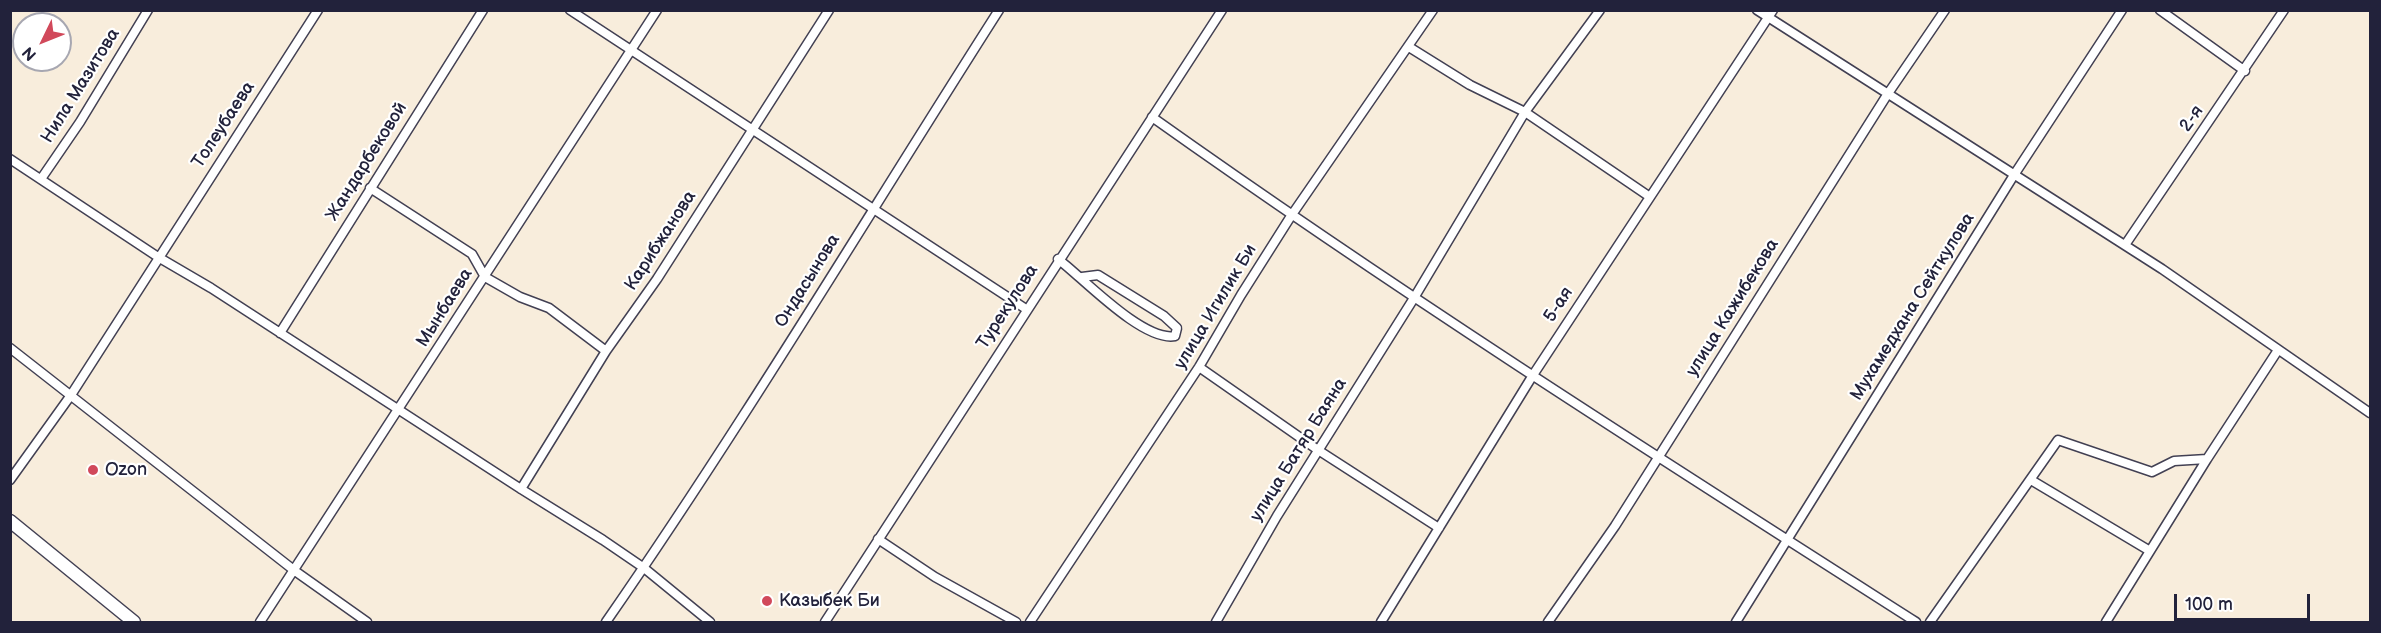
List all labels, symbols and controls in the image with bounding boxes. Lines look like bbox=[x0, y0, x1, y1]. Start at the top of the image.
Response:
north arrow bbox=[12, 12, 72, 72]
street label: Нила Мазитова bbox=[37, 25, 125, 147]
text: N bbox=[19, 42, 41, 64]
street label: Толеубаева bbox=[188, 78, 260, 172]
street label: Жандарбековой bbox=[322, 99, 412, 225]
street label: 2-я bbox=[2175, 102, 2209, 136]
street label: Карибжанова bbox=[621, 187, 701, 295]
street label: Мухамедхана Сейткулова bbox=[1846, 209, 1980, 405]
street label: Ондасынова bbox=[771, 230, 845, 332]
street label: улица Кажибекова bbox=[1682, 235, 1784, 381]
street label: улица Игилик Би bbox=[1170, 240, 1262, 374]
street label: Турекулова bbox=[973, 261, 1043, 353]
street label: Мынбаева bbox=[412, 265, 478, 351]
street label: 5-ая bbox=[1540, 283, 1578, 327]
street label: улица Батяр Баяна bbox=[1246, 374, 1352, 526]
place label: Ozon bbox=[105, 459, 147, 481]
marker: Ozon bbox=[86, 463, 100, 477]
scale bar bbox=[2177, 582, 2314, 620]
place label: Казыбек Би bbox=[779, 590, 880, 612]
marker: Казыбек Би bbox=[760, 594, 774, 608]
text: 100 m bbox=[2185, 594, 2233, 615]

